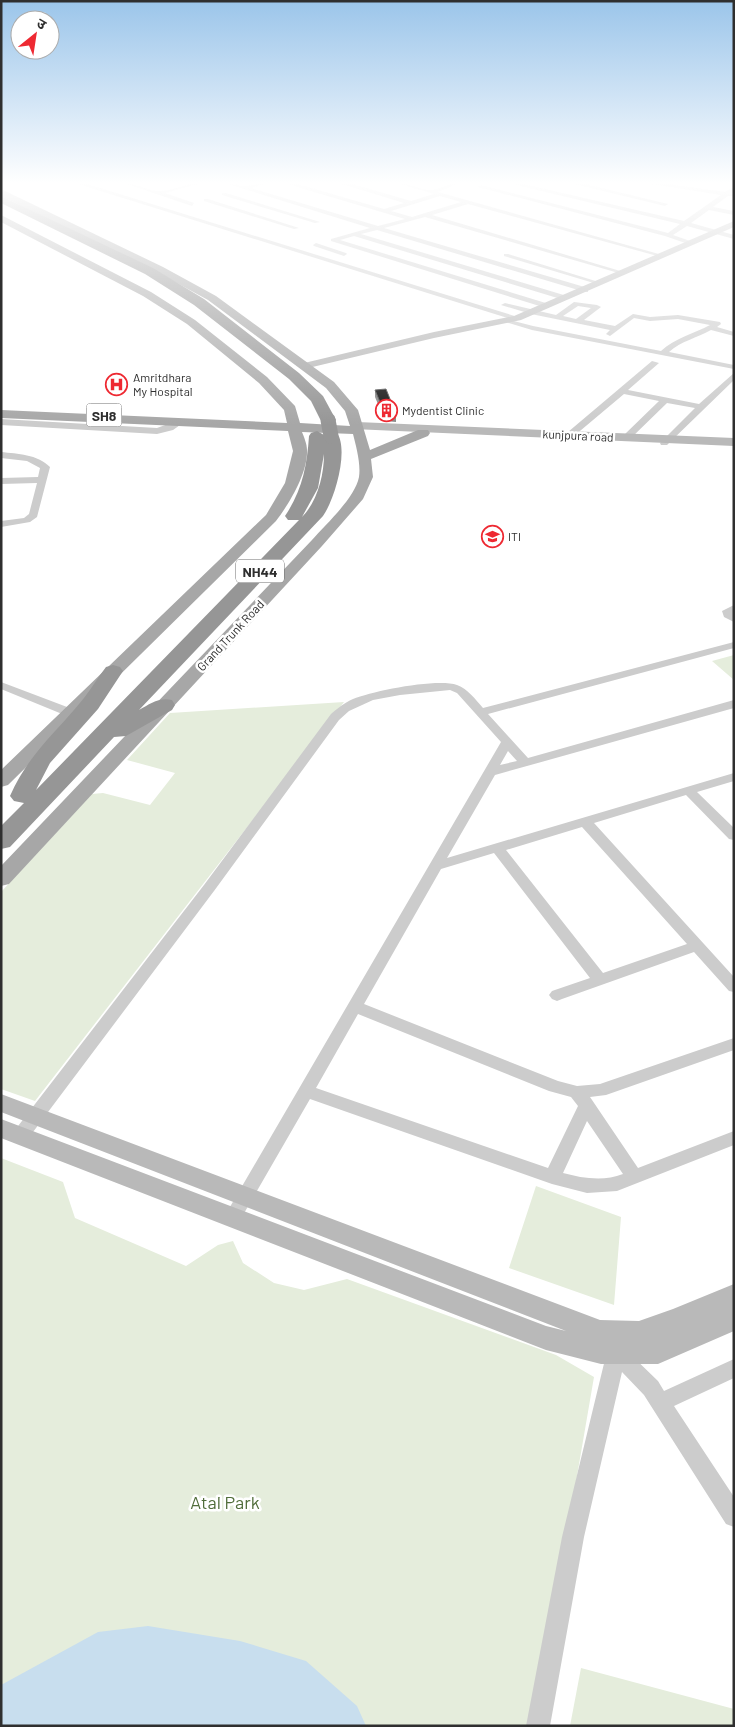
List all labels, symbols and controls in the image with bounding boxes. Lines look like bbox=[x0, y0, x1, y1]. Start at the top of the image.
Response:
north arrow bbox=[10, 10, 60, 60]
text: उ bbox=[34, 14, 50, 33]
place label: Amritdhara My Hospital bbox=[133, 370, 193, 398]
hospital icon: Amritdhara My Hospital bbox=[105, 372, 129, 396]
building icon: Mydentist Clinic bbox=[374, 398, 398, 422]
place label: Mydentist Clinic bbox=[402, 403, 484, 417]
road number: SH8 bbox=[86, 404, 122, 426]
street label: kunjpura road bbox=[542, 426, 614, 444]
school or university icon: ITI bbox=[480, 524, 504, 548]
place label: ITI bbox=[508, 529, 521, 543]
road number: NH44 bbox=[236, 560, 284, 582]
street label: Grand Trunk Road bbox=[194, 597, 266, 673]
park label: Atal Park bbox=[190, 1491, 260, 1513]

